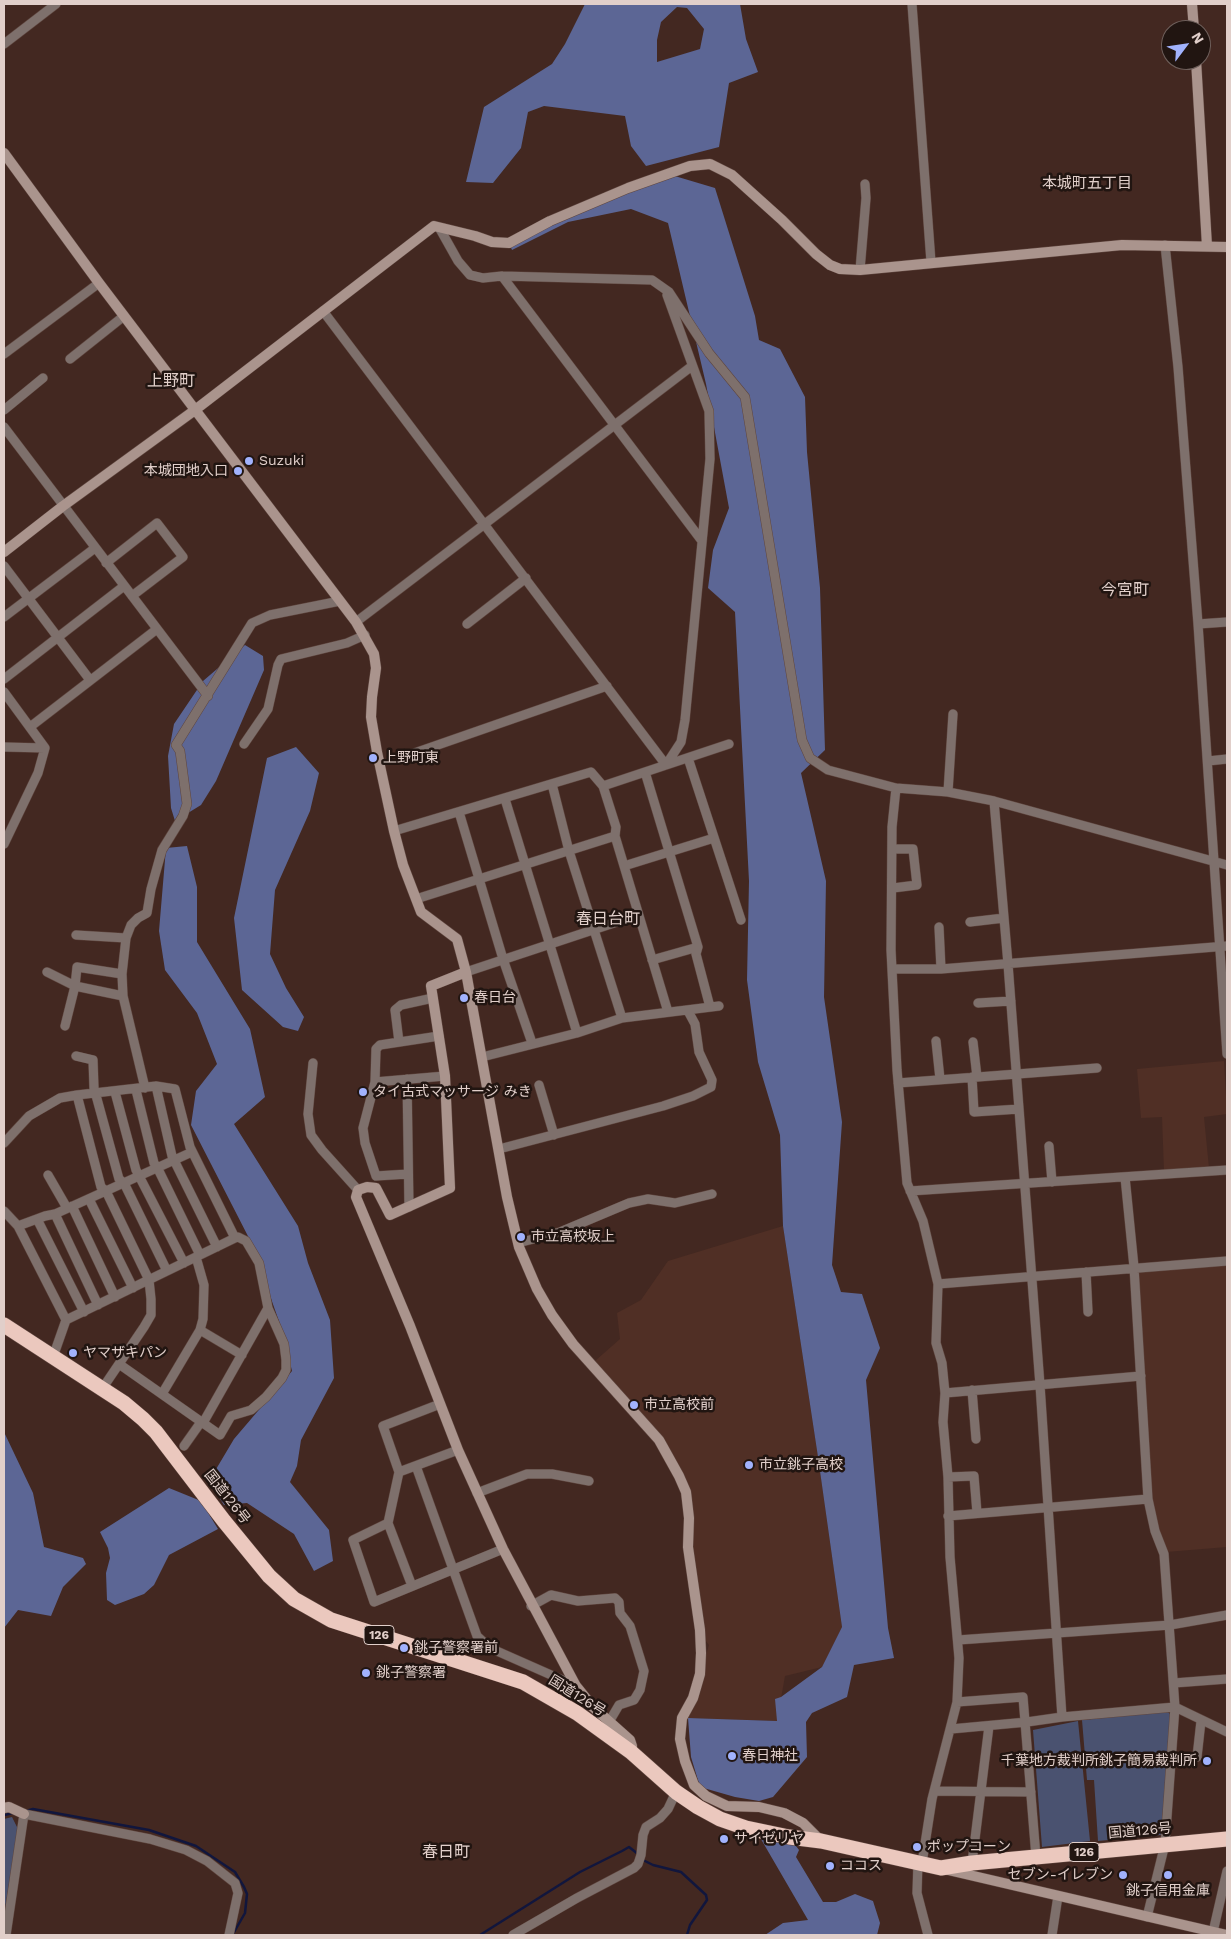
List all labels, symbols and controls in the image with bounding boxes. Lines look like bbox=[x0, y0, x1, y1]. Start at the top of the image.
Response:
north arrow bbox=[1161, 20, 1211, 70]
text: N bbox=[1188, 29, 1208, 46]
district label: 本城町五丁目 bbox=[1042, 175, 1132, 193]
district label: 上野町 bbox=[147, 371, 195, 391]
place label: Suzuki bbox=[259, 453, 304, 469]
marker: Suzuki bbox=[243, 455, 255, 467]
place label: 本城団地入口 bbox=[144, 463, 228, 479]
marker: 本城団地入口 bbox=[232, 465, 244, 477]
district label: 今宮町 bbox=[1101, 580, 1149, 600]
place label: 上野町東 bbox=[383, 750, 439, 766]
marker: 上野町東 bbox=[367, 752, 379, 764]
district label: 春日台町 bbox=[576, 909, 640, 929]
place label: 春日台 bbox=[474, 990, 516, 1006]
marker: 春日台 bbox=[458, 992, 470, 1004]
place label: タイ古式マッサージ みき bbox=[373, 1084, 532, 1100]
marker: タイ古式マッサージ みき bbox=[357, 1086, 369, 1098]
place label: 市立高校坂上 bbox=[531, 1229, 615, 1245]
marker: 市立高校坂上 bbox=[515, 1231, 527, 1243]
place label: ヤマザキパン bbox=[83, 1345, 167, 1361]
marker: ヤマザキパン bbox=[67, 1347, 79, 1359]
place label: 市立高校前 bbox=[644, 1397, 714, 1413]
marker: 市立高校前 bbox=[628, 1399, 640, 1411]
place label: 市立銚子高校 bbox=[759, 1457, 843, 1473]
marker: 市立銚子高校 bbox=[743, 1459, 755, 1471]
street label: 国道126号 bbox=[201, 1467, 253, 1527]
road number: 126 bbox=[364, 1626, 394, 1644]
place label: 銚子警察署前 bbox=[414, 1640, 498, 1656]
marker: 銚子警察署前 bbox=[398, 1642, 410, 1654]
place label: 銚子警察署 bbox=[376, 1665, 446, 1681]
marker: 銚子警察署 bbox=[360, 1667, 372, 1679]
street label: 国道126号 bbox=[545, 1672, 609, 1720]
place label: 春日神社 bbox=[742, 1748, 798, 1764]
marker: 春日神社 bbox=[726, 1750, 738, 1762]
place label: 千葉地方裁判所銚子簡易裁判所 bbox=[1001, 1753, 1197, 1769]
marker: 千葉地方裁判所銚子簡易裁判所 bbox=[1201, 1755, 1213, 1767]
street label: 国道126号 bbox=[1107, 1820, 1173, 1842]
place label: サイゼリヤ bbox=[734, 1831, 804, 1847]
marker: サイゼリヤ bbox=[718, 1833, 730, 1845]
place label: ポップコーン bbox=[927, 1839, 1011, 1855]
marker: ポップコーン bbox=[911, 1841, 923, 1853]
district label: 春日町 bbox=[422, 1842, 470, 1862]
road number: 126 bbox=[1069, 1842, 1099, 1861]
place label: ココス bbox=[840, 1858, 882, 1874]
marker: ココス bbox=[824, 1860, 836, 1872]
place label: セブン-イレブン bbox=[1008, 1867, 1113, 1883]
marker: セブン-イレブン bbox=[1117, 1869, 1129, 1881]
marker: 銚子信用金庫 bbox=[1162, 1869, 1174, 1881]
place label: 銚子信用金庫 bbox=[1126, 1883, 1210, 1899]

